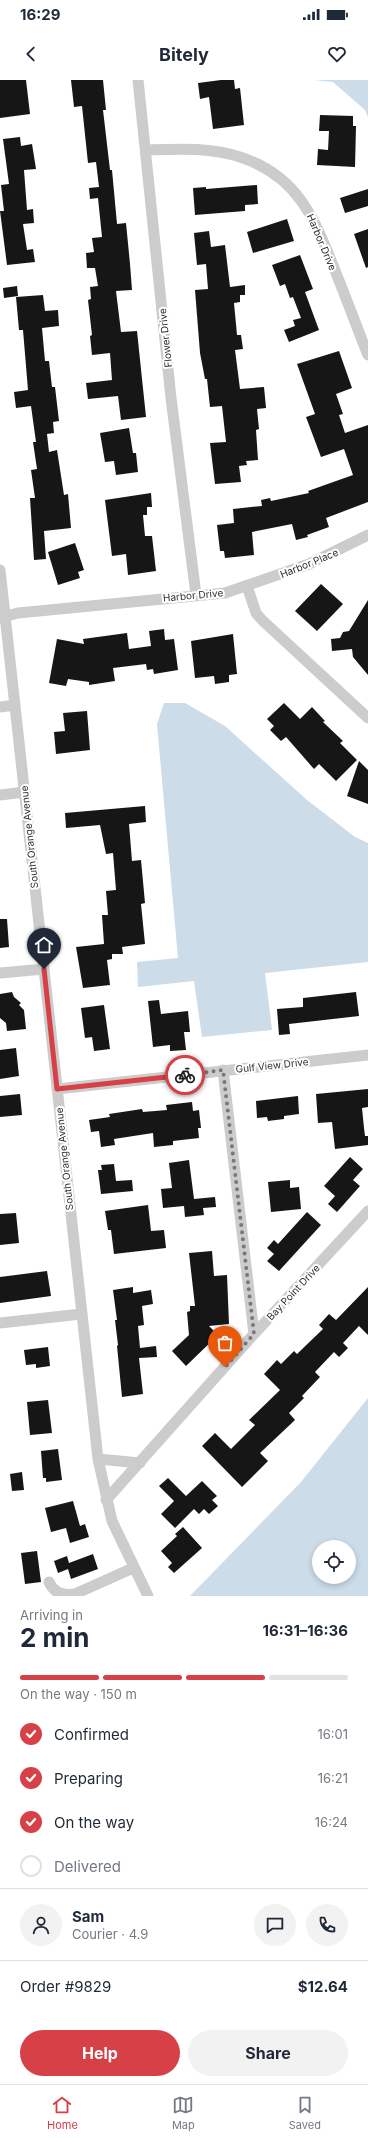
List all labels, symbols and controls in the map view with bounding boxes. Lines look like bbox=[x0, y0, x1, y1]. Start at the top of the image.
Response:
text: 16:29 bbox=[20, 5, 60, 24]
icon: back bbox=[20, 43, 42, 65]
icon: heart bbox=[326, 43, 348, 65]
text: Bitely bbox=[159, 44, 209, 65]
street label: Harbor Drive bbox=[305, 212, 339, 272]
street label: Flower Drive bbox=[156, 308, 174, 368]
street label: Harbor Place bbox=[278, 546, 340, 580]
street label: Harbor Drive bbox=[162, 586, 224, 604]
street label: South Orange Avenue bbox=[18, 785, 40, 889]
pin bbox=[27, 928, 61, 969]
icon: home bbox=[33, 934, 55, 956]
courier bbox=[165, 1055, 205, 1095]
street label: Gulf View Drive bbox=[235, 1055, 309, 1075]
icon: bike bbox=[174, 1064, 196, 1086]
street label: South Orange Avenue bbox=[53, 1107, 75, 1211]
street label: Bay Point Drive bbox=[264, 1261, 322, 1322]
pin bbox=[208, 1326, 242, 1367]
icon: bag bbox=[214, 1332, 236, 1354]
map controls bbox=[312, 1540, 356, 1584]
button: locate bbox=[312, 1540, 356, 1584]
text: Arriving in bbox=[20, 1607, 83, 1623]
text: 16:31–16:36 bbox=[262, 1621, 348, 1640]
text: 2 min bbox=[20, 1622, 90, 1653]
text: On the way · 150 m bbox=[20, 1686, 137, 1702]
icon: check bbox=[20, 1723, 42, 1745]
text: Confirmed bbox=[54, 1725, 129, 1744]
text: 16:01 bbox=[317, 1726, 348, 1742]
icon: check bbox=[20, 1767, 42, 1789]
text: Preparing bbox=[54, 1769, 123, 1788]
text: 16:21 bbox=[318, 1770, 348, 1786]
icon: check bbox=[20, 1811, 42, 1833]
text: On the way bbox=[54, 1813, 134, 1832]
text: 16:24 bbox=[315, 1814, 348, 1830]
text: Delivered bbox=[54, 1857, 121, 1876]
button: person bbox=[20, 1904, 62, 1946]
button: chat bbox=[254, 1904, 296, 1946]
button: phone bbox=[306, 1904, 348, 1946]
text: Sam bbox=[72, 1907, 104, 1926]
text: Courier · 4.9 bbox=[72, 1926, 148, 1942]
text: Order #9829 bbox=[20, 1977, 111, 1996]
text: $12.64 bbox=[298, 1977, 348, 1996]
button: Help bbox=[20, 2030, 180, 2076]
button: Share bbox=[188, 2030, 348, 2076]
tab: Home bbox=[47, 2094, 78, 2132]
tab: Map bbox=[172, 2094, 195, 2132]
tab: Saved bbox=[289, 2094, 321, 2132]

